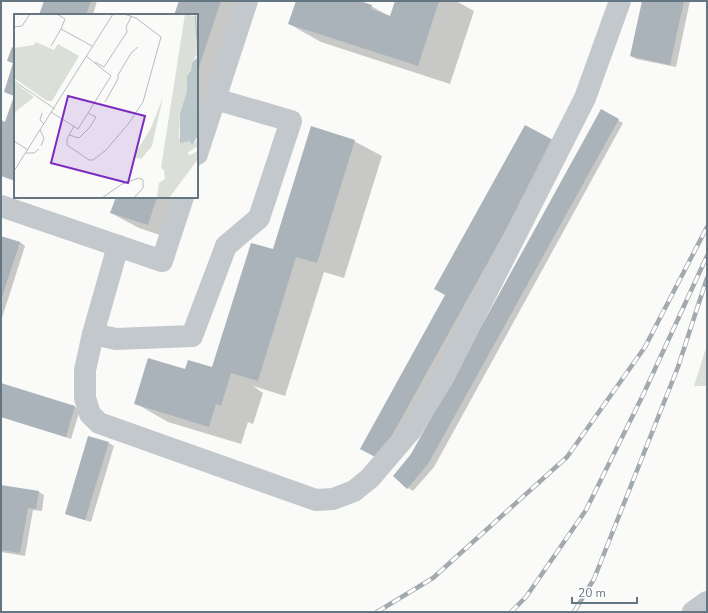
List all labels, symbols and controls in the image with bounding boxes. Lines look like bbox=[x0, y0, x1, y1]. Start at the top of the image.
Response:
inset map bbox=[14, 14, 198, 198]
scale bar bbox=[572, 579, 637, 605]
text: 20 m bbox=[578, 585, 606, 601]

